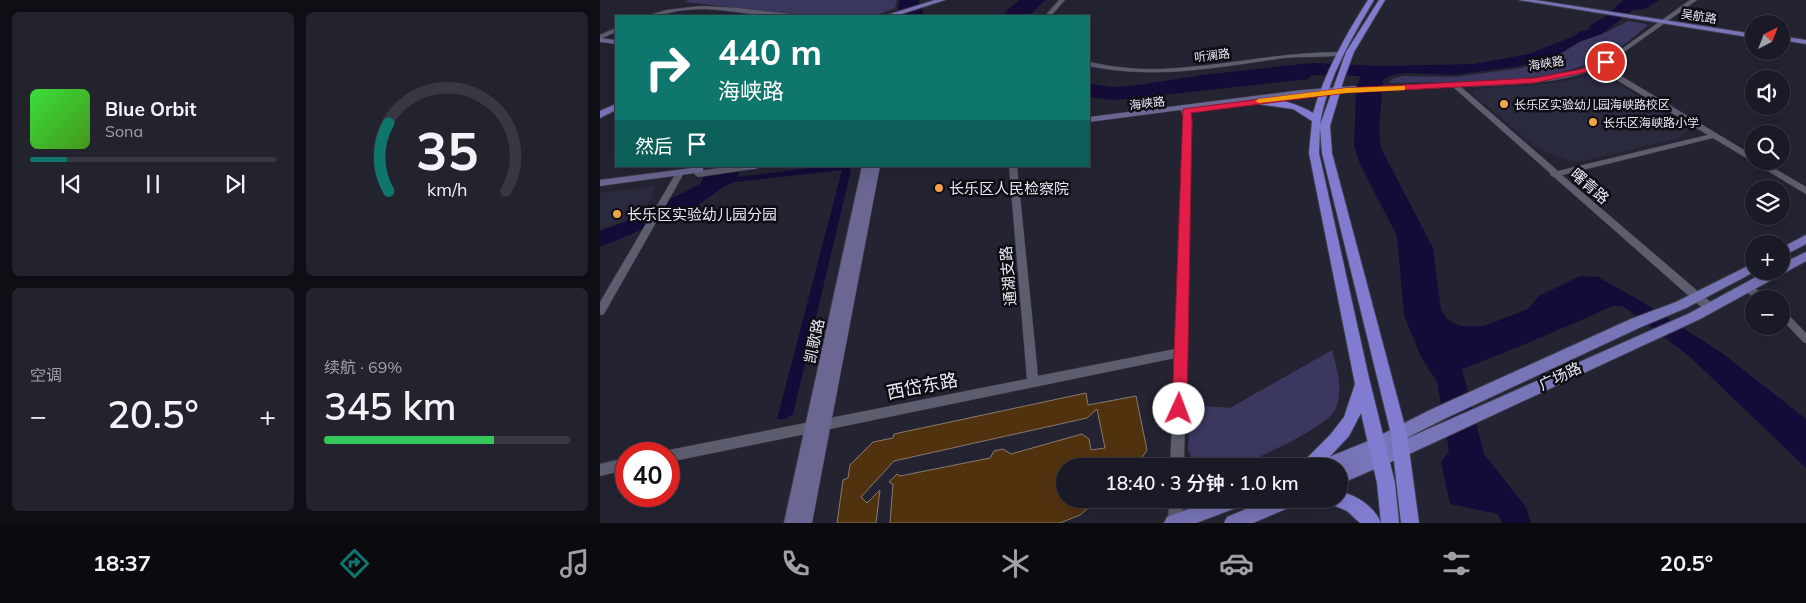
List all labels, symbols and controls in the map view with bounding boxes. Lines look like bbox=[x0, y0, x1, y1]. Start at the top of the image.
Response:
street label: 吴航路 bbox=[1680, 6, 1718, 26]
north arrow bbox=[1745, 15, 1790, 60]
map controls bbox=[1745, 15, 1790, 335]
text: 440 m bbox=[718, 30, 822, 74]
icon: right bbox=[635, 35, 700, 100]
pin bbox=[1585, 41, 1627, 83]
street label: 听澜路 bbox=[1193, 45, 1231, 65]
icon: arrive bbox=[1592, 48, 1620, 76]
street label: 海峡路 bbox=[1527, 53, 1565, 73]
button: sound bbox=[1745, 70, 1790, 115]
text: 海峡路 bbox=[718, 77, 784, 105]
street label: 海峡路 bbox=[1128, 93, 1166, 113]
text: Blue Orbit bbox=[105, 97, 196, 121]
place label: 长乐区实验幼儿园海峡路校区 bbox=[1514, 97, 1670, 112]
marker: 长乐区实验幼儿园海峡路校区 bbox=[1498, 98, 1510, 110]
place label: 长乐区海峡路小学 bbox=[1603, 115, 1699, 130]
marker: 长乐区海峡路小学 bbox=[1587, 116, 1599, 128]
text: 35 bbox=[416, 118, 478, 183]
text: Sona bbox=[105, 121, 143, 141]
button: search bbox=[1745, 125, 1790, 170]
icon: arrive bbox=[683, 130, 711, 158]
text: 然后 bbox=[635, 134, 673, 158]
street label: 曙青路 bbox=[1567, 164, 1613, 208]
icon: previous bbox=[57, 170, 85, 198]
icon: pause bbox=[139, 170, 167, 198]
icon: next bbox=[221, 170, 249, 198]
text: km/h bbox=[427, 178, 467, 200]
place label: 长乐区人民检察院 bbox=[949, 179, 1069, 198]
button: layers bbox=[1745, 180, 1790, 225]
marker: 长乐区人民检察院 bbox=[933, 182, 945, 194]
place label: 长乐区实验幼儿园分园 bbox=[627, 205, 777, 224]
marker: 长乐区实验幼儿园分园 bbox=[611, 208, 623, 220]
button: + bbox=[1745, 235, 1790, 280]
street label: 通湖支路 bbox=[996, 245, 1020, 307]
button: − bbox=[1745, 290, 1790, 335]
street label: 凯歌路 bbox=[800, 317, 828, 365]
text: 续航 · 69% bbox=[324, 357, 402, 377]
street label: 广场路 bbox=[1536, 358, 1584, 394]
text: 空调 bbox=[30, 365, 62, 385]
street label: 西岱东路 bbox=[884, 368, 960, 404]
text: 345 km bbox=[324, 382, 457, 430]
position arrow bbox=[1152, 382, 1204, 434]
text: 20.5° bbox=[107, 390, 199, 438]
text: − bbox=[30, 398, 47, 433]
text: + bbox=[259, 398, 276, 433]
speed limit sign: 40 bbox=[615, 442, 680, 507]
text: 18:40 · 3 分钟 · 1.0 km bbox=[1105, 471, 1299, 495]
icon: directions bbox=[337, 546, 372, 581]
icon: music bbox=[557, 546, 592, 581]
icon: phone bbox=[778, 546, 813, 581]
icon: climate bbox=[998, 546, 1033, 581]
icon: car bbox=[1219, 546, 1254, 581]
icon: filters bbox=[1439, 546, 1474, 581]
text: 18:37 bbox=[93, 549, 151, 577]
text: 20.5° bbox=[1660, 549, 1713, 577]

